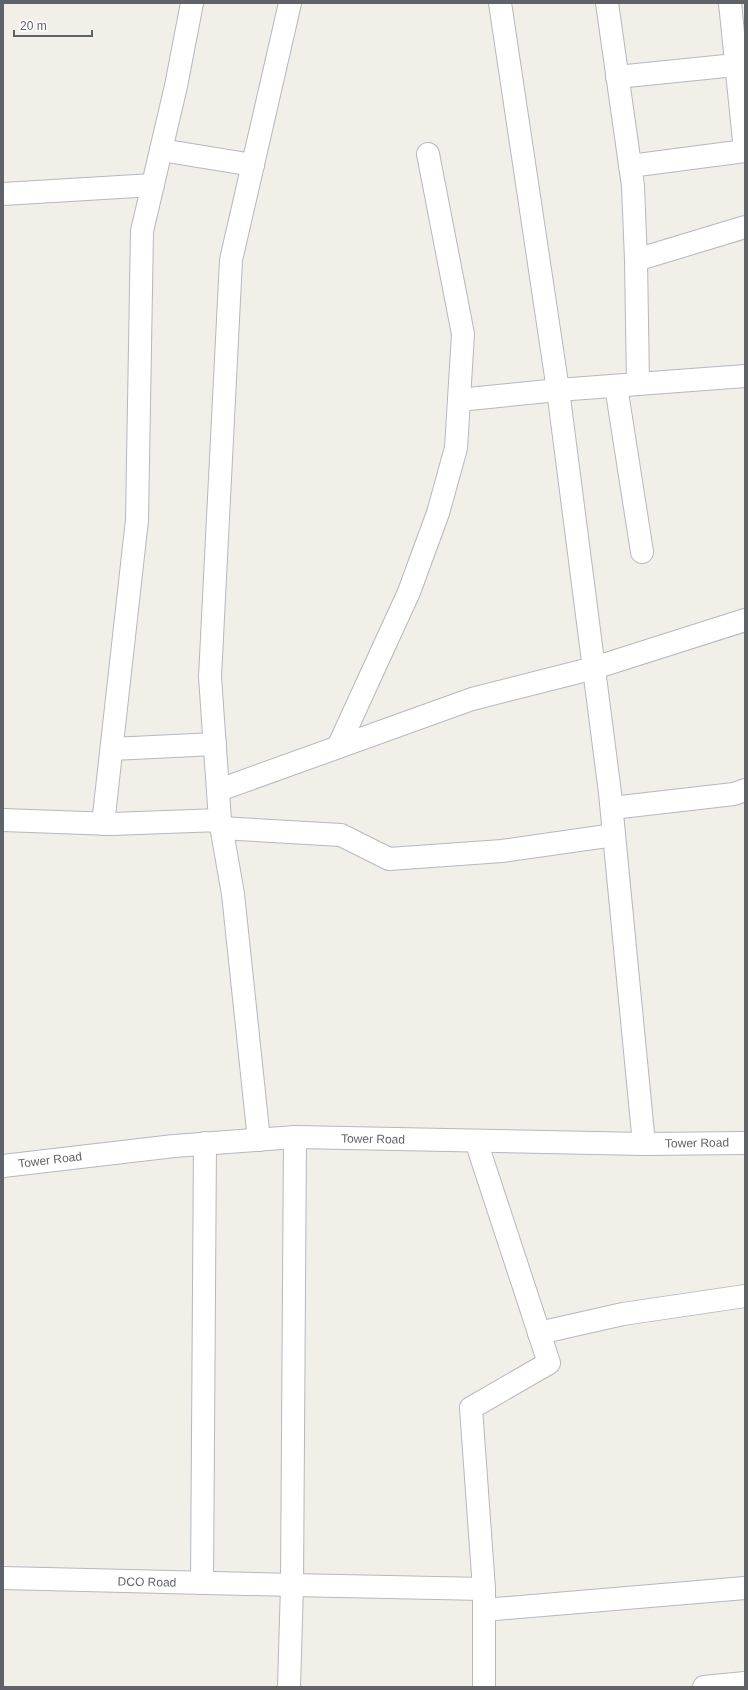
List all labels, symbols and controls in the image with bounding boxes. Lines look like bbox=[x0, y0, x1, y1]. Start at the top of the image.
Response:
scale bar bbox=[14, 12, 92, 38]
text: 20 m bbox=[20, 19, 47, 33]
street label: Tower Road bbox=[341, 1131, 405, 1147]
street label: Tower Road bbox=[665, 1135, 729, 1151]
street label: Tower Road bbox=[17, 1149, 83, 1171]
street label: DCO Road bbox=[118, 1574, 176, 1590]

